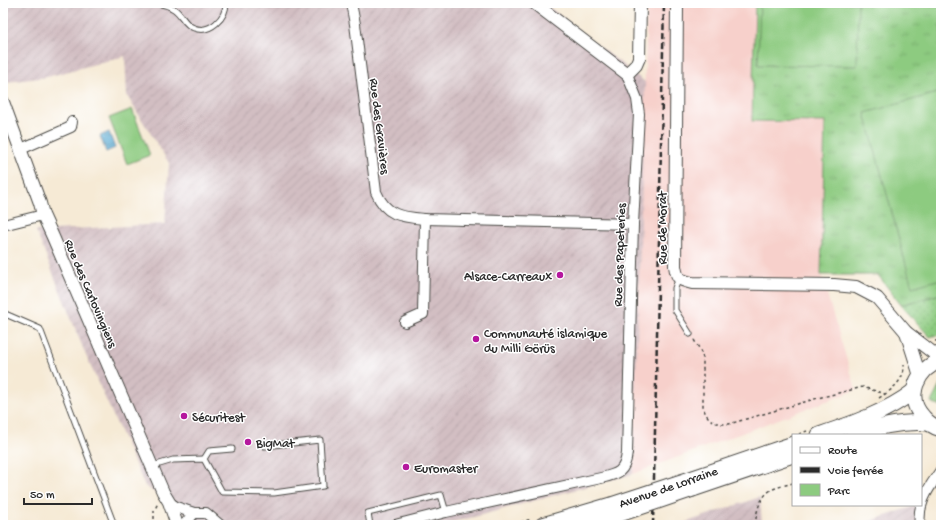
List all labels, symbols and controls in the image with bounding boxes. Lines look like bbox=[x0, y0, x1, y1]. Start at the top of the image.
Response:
street label: Rue des Gravières bbox=[365, 78, 392, 176]
street label: Rue de Morat bbox=[656, 190, 671, 265]
street label: Rue des Papeteries bbox=[611, 202, 630, 307]
street label: Rue des Carlovingiens bbox=[60, 238, 120, 351]
place label: Alsace-Carreaux bbox=[464, 270, 552, 285]
marker: Alsace-Carreaux bbox=[555, 270, 565, 280]
place label: Communauté islamique du Milli Görüs bbox=[484, 327, 608, 357]
marker: Communauté islamique du Milli Görüs bbox=[471, 334, 481, 344]
marker: Sécuritest bbox=[179, 411, 189, 421]
place label: Sécuritest bbox=[192, 411, 246, 426]
legend bbox=[792, 434, 922, 506]
marker: BigMat bbox=[243, 437, 253, 447]
place label: BigMat bbox=[255, 437, 296, 452]
text: Route bbox=[828, 445, 858, 459]
marker: Euromaster bbox=[401, 462, 411, 472]
place label: Euromaster bbox=[414, 462, 479, 477]
street label: Avenue de Lorraine bbox=[618, 464, 720, 512]
text: Voie ferrée bbox=[827, 465, 884, 479]
scale bar bbox=[24, 480, 92, 506]
text: Parc bbox=[827, 485, 851, 499]
text: 50 m bbox=[30, 489, 55, 503]

